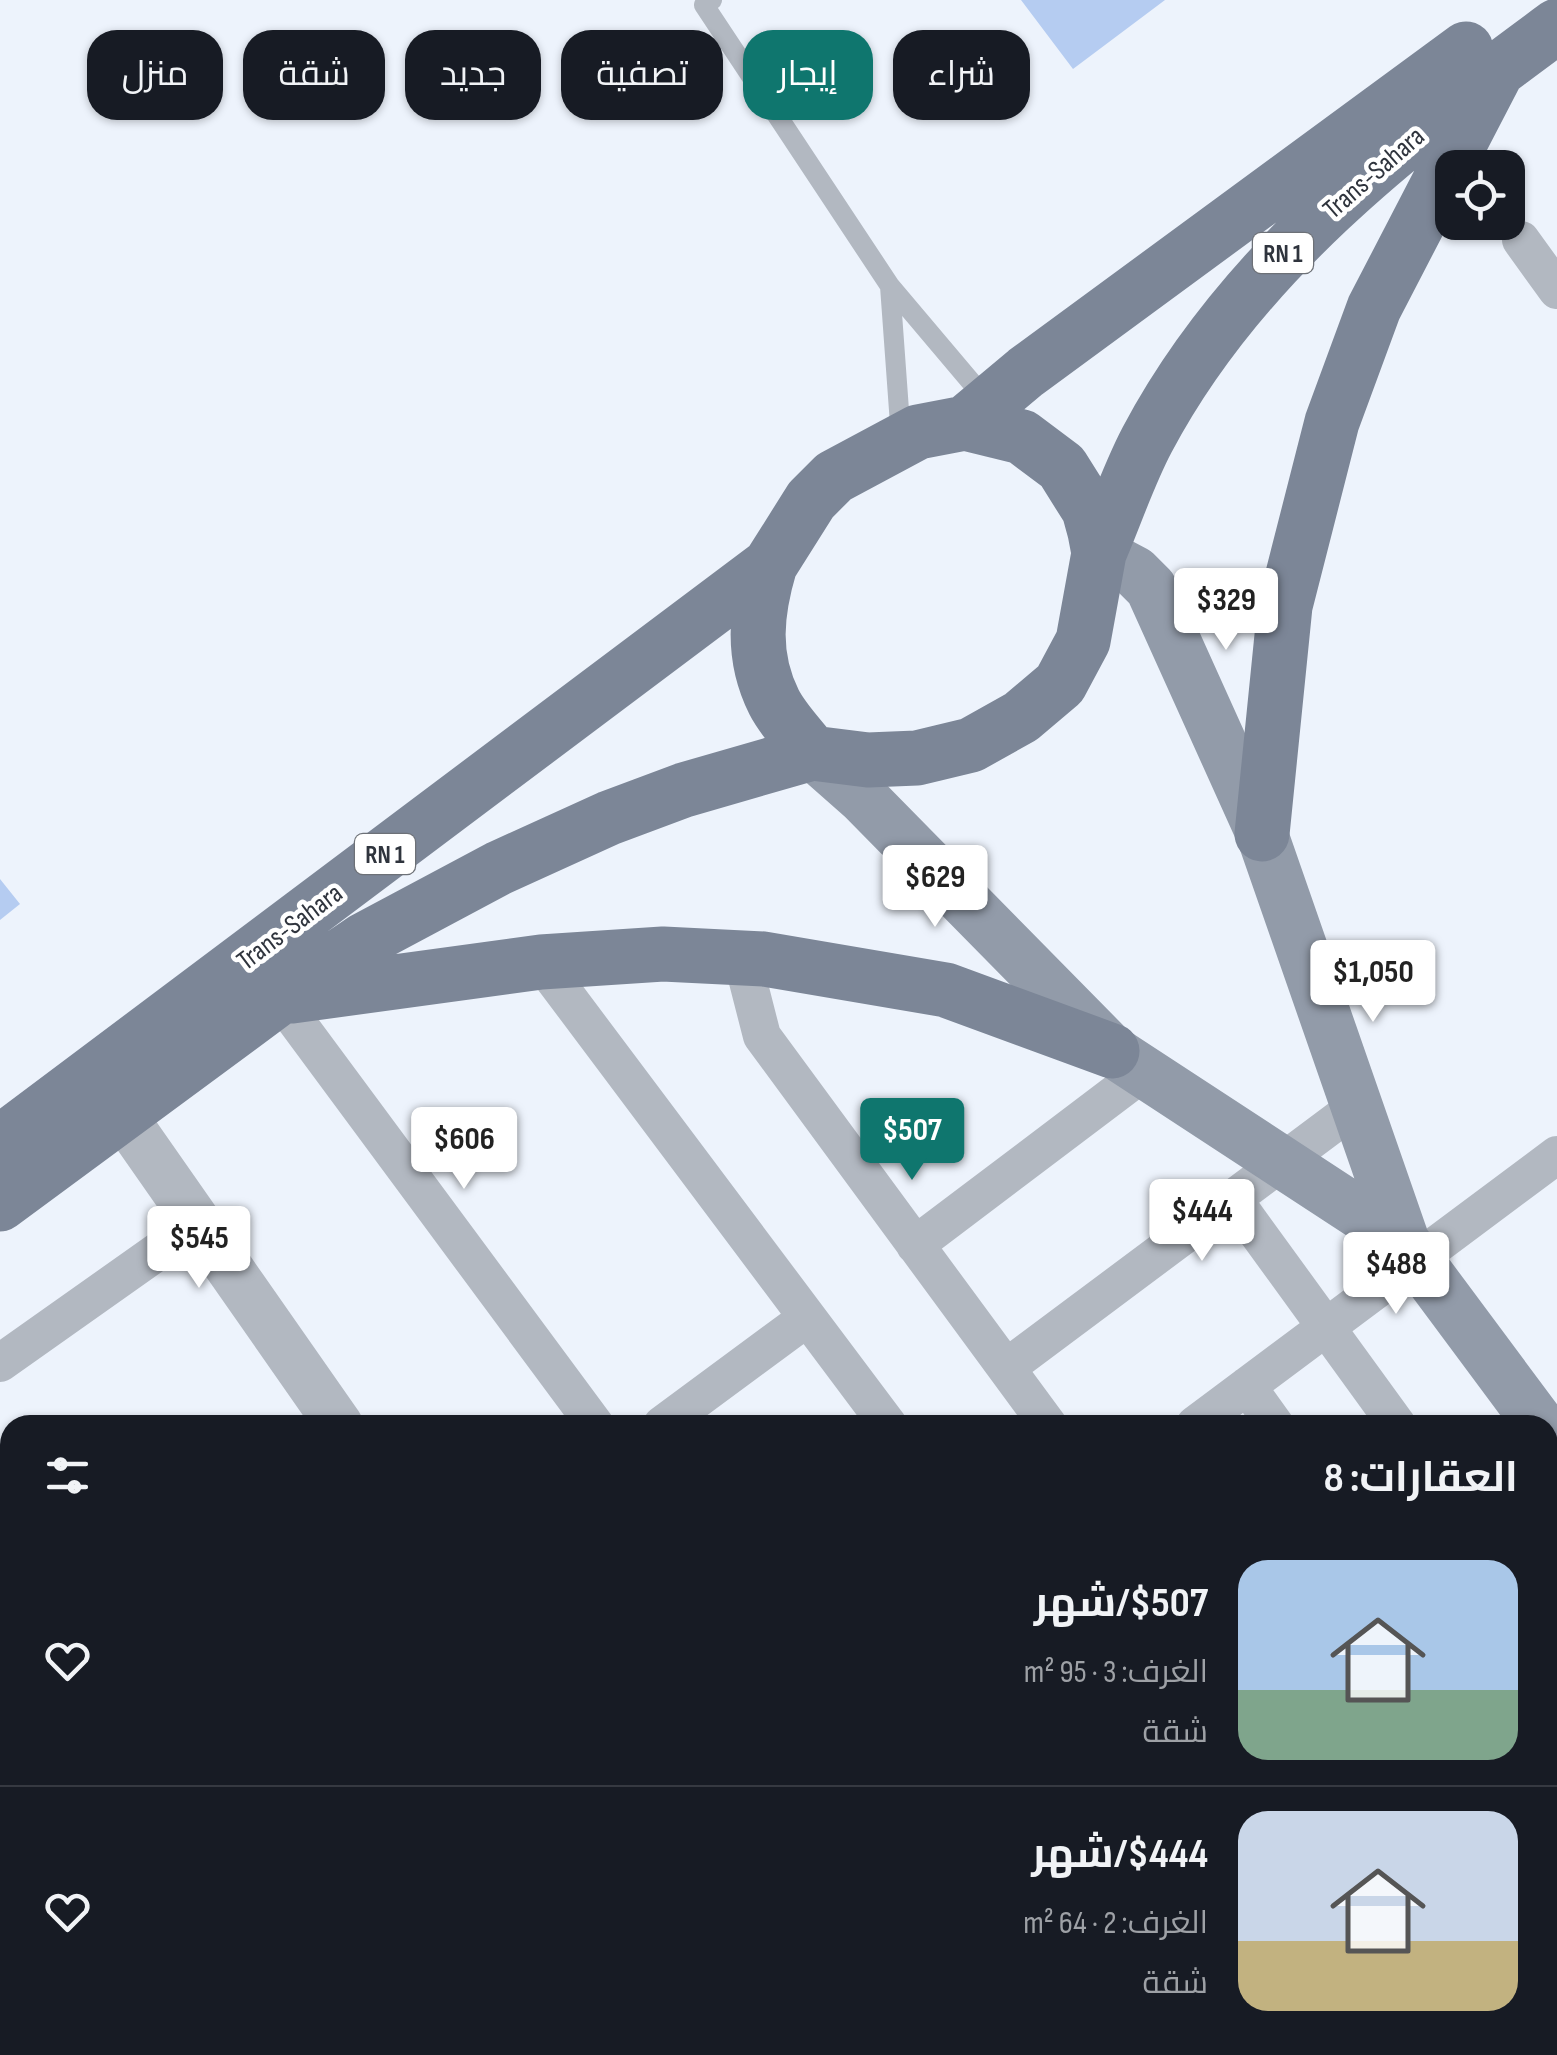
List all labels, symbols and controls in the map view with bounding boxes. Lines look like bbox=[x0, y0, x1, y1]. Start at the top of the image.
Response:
chip: منزل bbox=[87, 30, 223, 120]
chip: شقة bbox=[243, 30, 385, 120]
chip: جديد bbox=[405, 30, 541, 120]
chip: تصفية bbox=[561, 30, 723, 120]
chip: إيجار bbox=[743, 30, 873, 120]
chip: شراء bbox=[893, 30, 1030, 120]
street label: Trans-Sahara bbox=[1316, 120, 1431, 226]
map controls bbox=[1435, 150, 1525, 240]
button: locate bbox=[1435, 150, 1525, 240]
road number: RN 1 bbox=[1253, 233, 1313, 273]
pin: $329 bbox=[1167, 568, 1285, 653]
text: $329 bbox=[1196, 581, 1256, 620]
road number: RN 1 bbox=[355, 834, 415, 874]
pin: $629 bbox=[876, 845, 994, 930]
text: $629 bbox=[905, 858, 965, 897]
street label: Trans-Sahara bbox=[231, 877, 349, 978]
pin: $1,050 bbox=[1292, 940, 1454, 1025]
text: $1,050 bbox=[1332, 953, 1414, 992]
pin: $507 bbox=[853, 1098, 971, 1183]
pin: $606 bbox=[405, 1107, 523, 1192]
text: $507 bbox=[882, 1111, 942, 1150]
text: $606 bbox=[433, 1120, 495, 1159]
pin: $444 bbox=[1143, 1179, 1261, 1264]
text: $444 bbox=[1171, 1192, 1233, 1231]
pin: $545 bbox=[140, 1206, 258, 1291]
text: $545 bbox=[169, 1219, 229, 1258]
pin: $488 bbox=[1337, 1232, 1455, 1317]
text: $488 bbox=[1365, 1245, 1427, 1284]
icon: filters bbox=[40, 1448, 95, 1503]
text: العقارات: 8 bbox=[1324, 1453, 1518, 1504]
text: $507/شهر bbox=[1034, 1578, 1208, 1629]
icon: home bbox=[1318, 1600, 1438, 1720]
icon: heart bbox=[40, 1633, 95, 1688]
text: الغرف: 3 · 95 m² bbox=[1024, 1653, 1208, 1692]
text: شقة bbox=[1143, 1713, 1208, 1752]
text: $444/شهر bbox=[1032, 1829, 1208, 1880]
icon: home bbox=[1318, 1851, 1438, 1971]
icon: heart bbox=[40, 1884, 95, 1939]
text: الغرف: 2 · 64 m² bbox=[1023, 1904, 1208, 1943]
text: شقة bbox=[1143, 1964, 1208, 2003]

